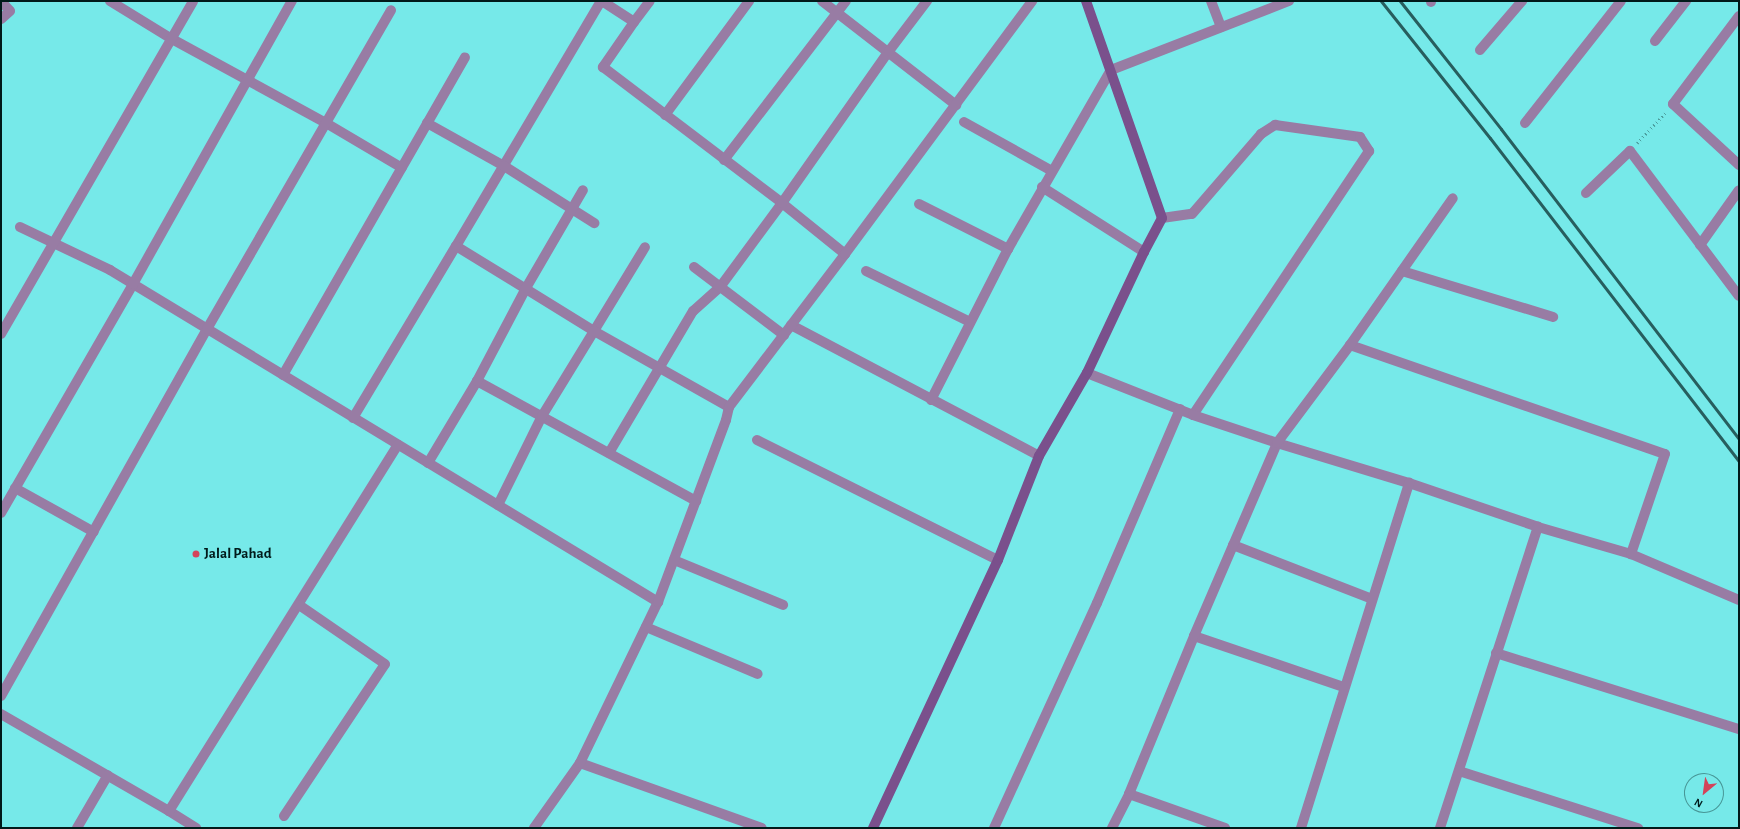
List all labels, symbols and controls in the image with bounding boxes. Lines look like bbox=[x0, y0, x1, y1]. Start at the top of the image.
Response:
place label: Jalal Pahad bbox=[204, 545, 272, 563]
marker: Jalal Pahad bbox=[191, 549, 201, 559]
north arrow bbox=[1684, 773, 1724, 813]
text: N bbox=[1692, 796, 1704, 810]

